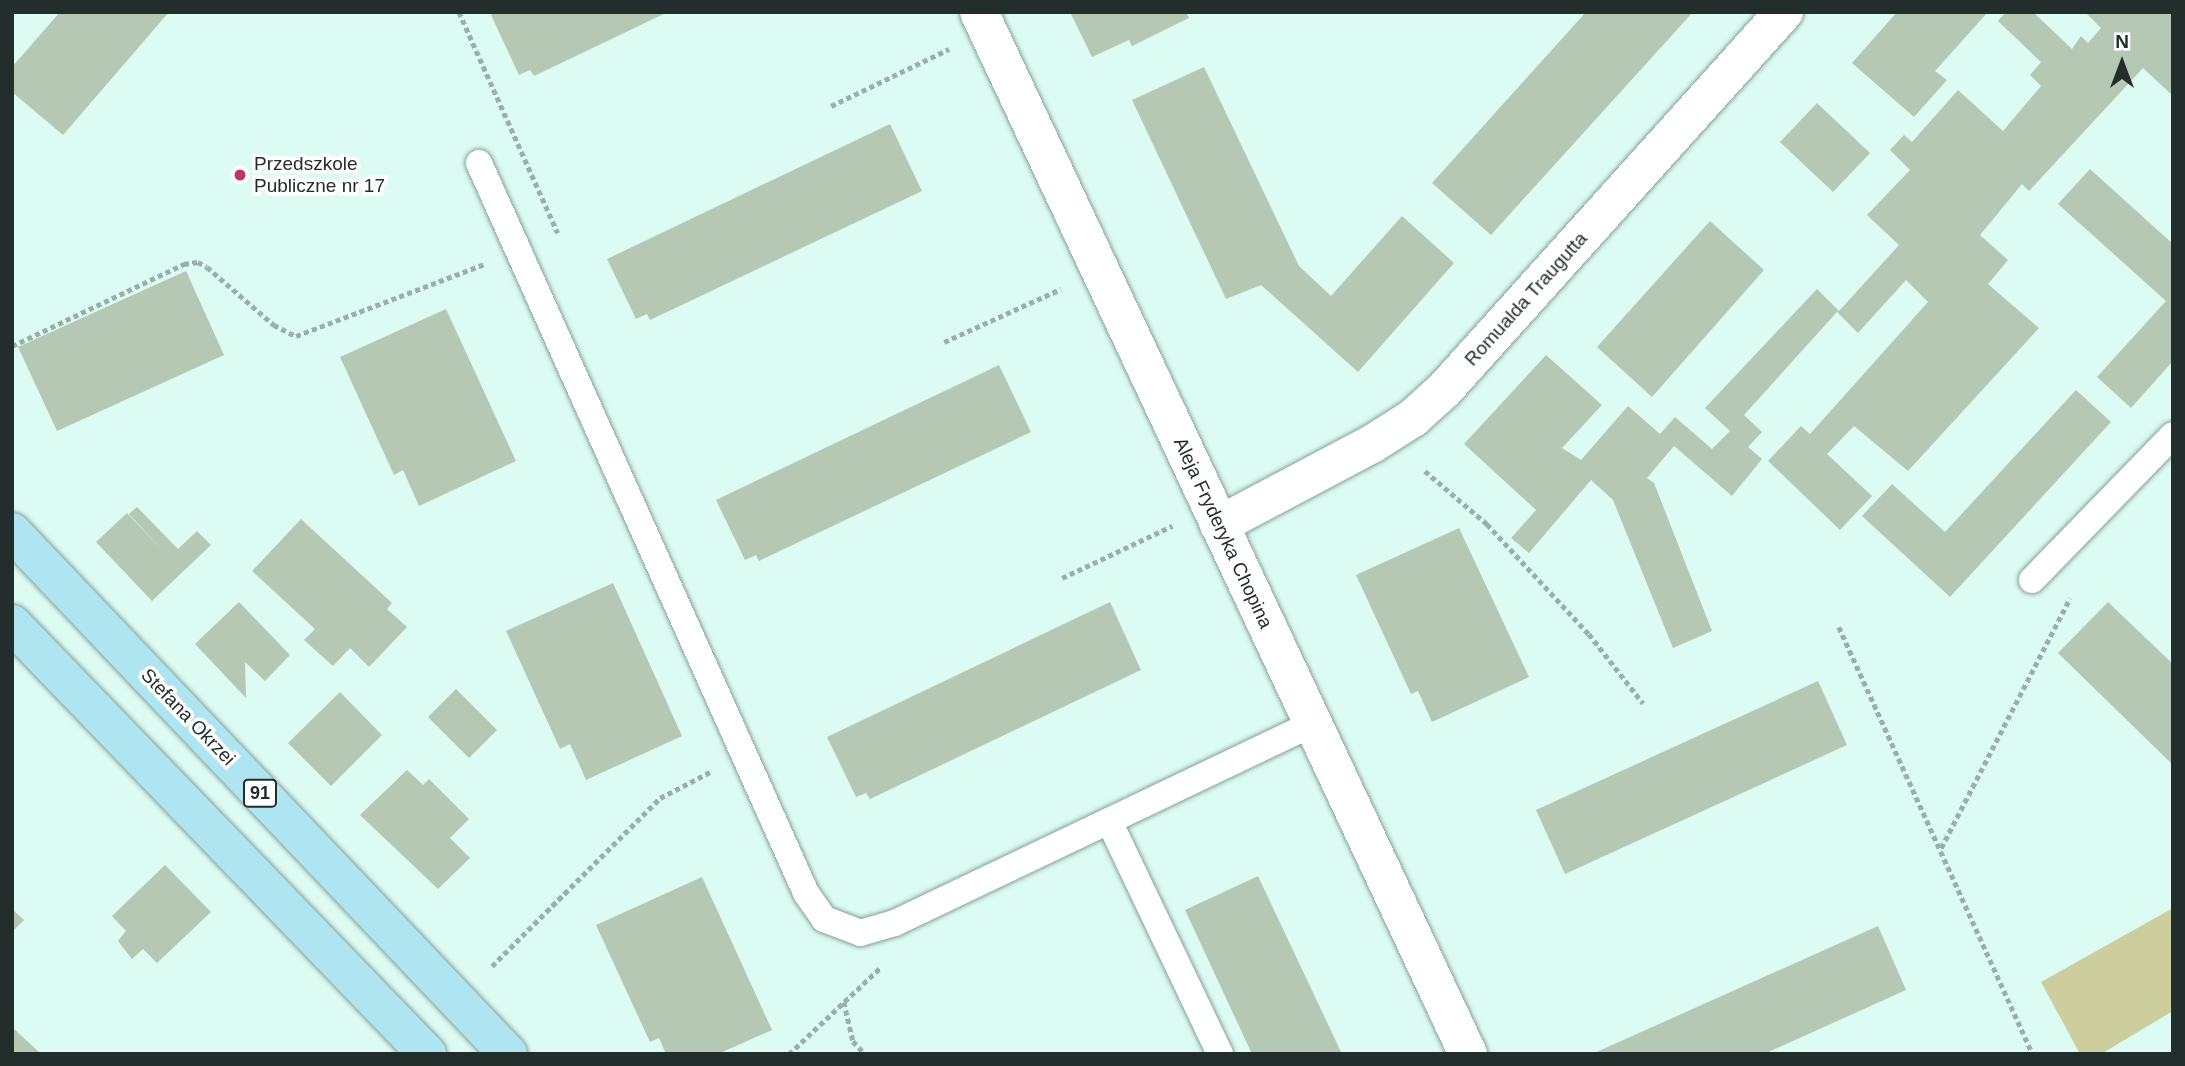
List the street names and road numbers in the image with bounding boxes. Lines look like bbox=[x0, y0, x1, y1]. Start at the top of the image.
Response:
street label: Romualda Traugutta bbox=[1460, 227, 1592, 371]
street label: Aleja Fryderyka Chopina bbox=[1169, 434, 1277, 632]
street label: Stefana Okrzei bbox=[136, 664, 240, 770]
road number: 91 bbox=[243, 778, 278, 808]

